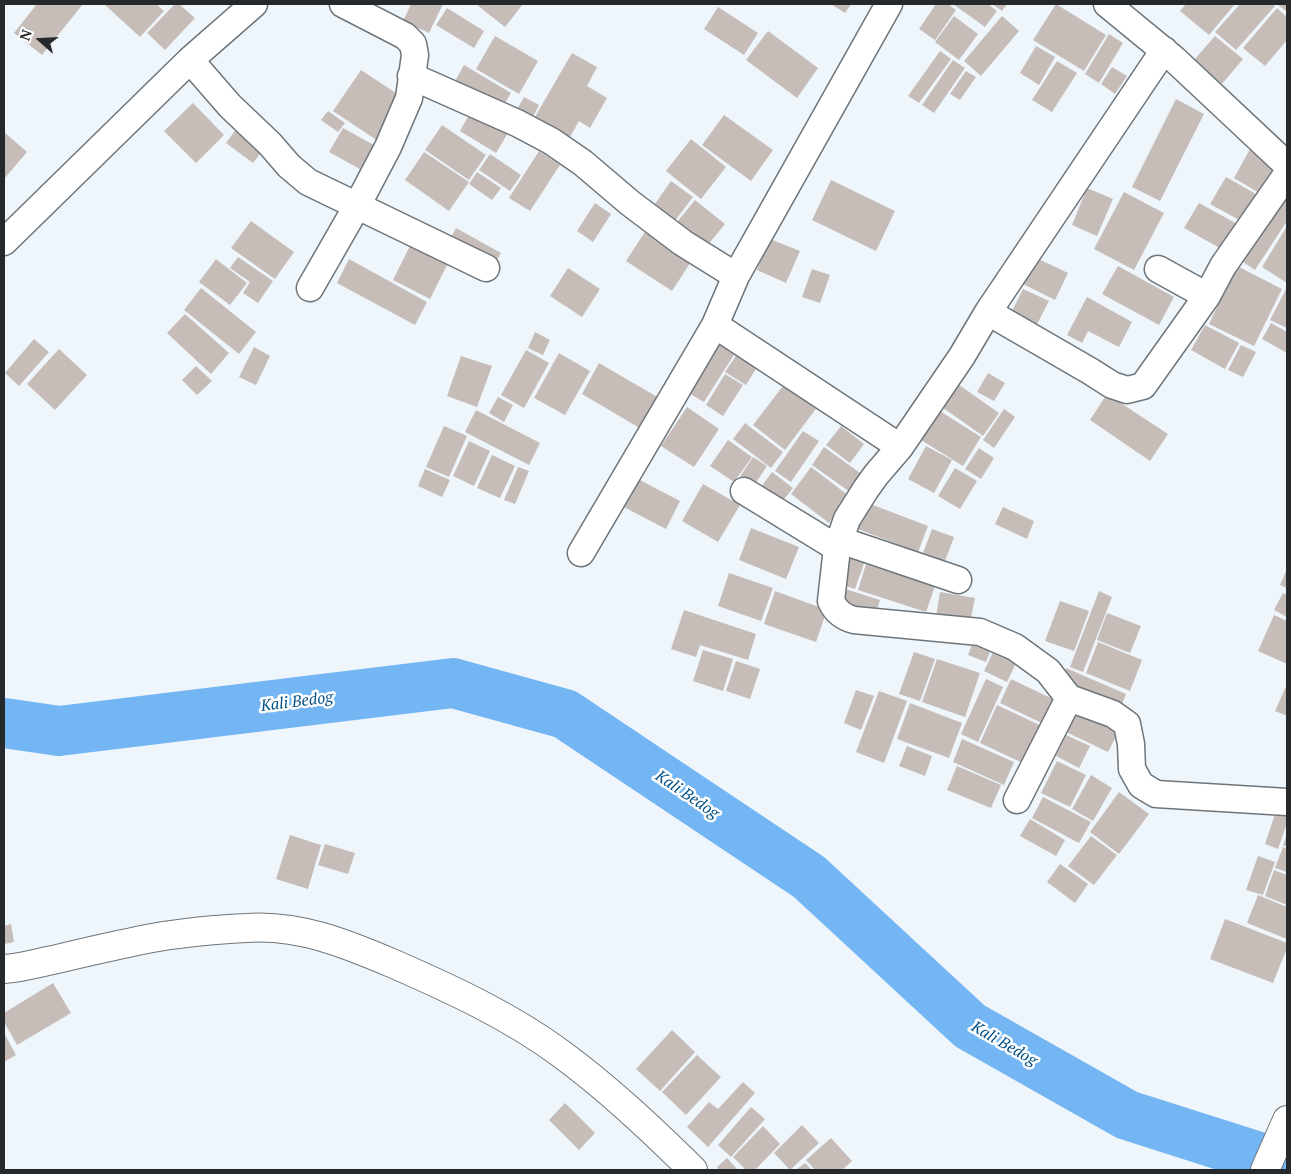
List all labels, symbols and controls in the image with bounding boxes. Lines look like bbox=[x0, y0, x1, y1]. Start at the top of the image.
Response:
north arrow bbox=[15, 15, 65, 65]
text: N bbox=[15, 27, 36, 43]
water label: Kali Bedog bbox=[260, 688, 334, 716]
water label: Kali Bedog bbox=[652, 767, 722, 823]
water label: Kali Bedog bbox=[968, 1018, 1040, 1070]

